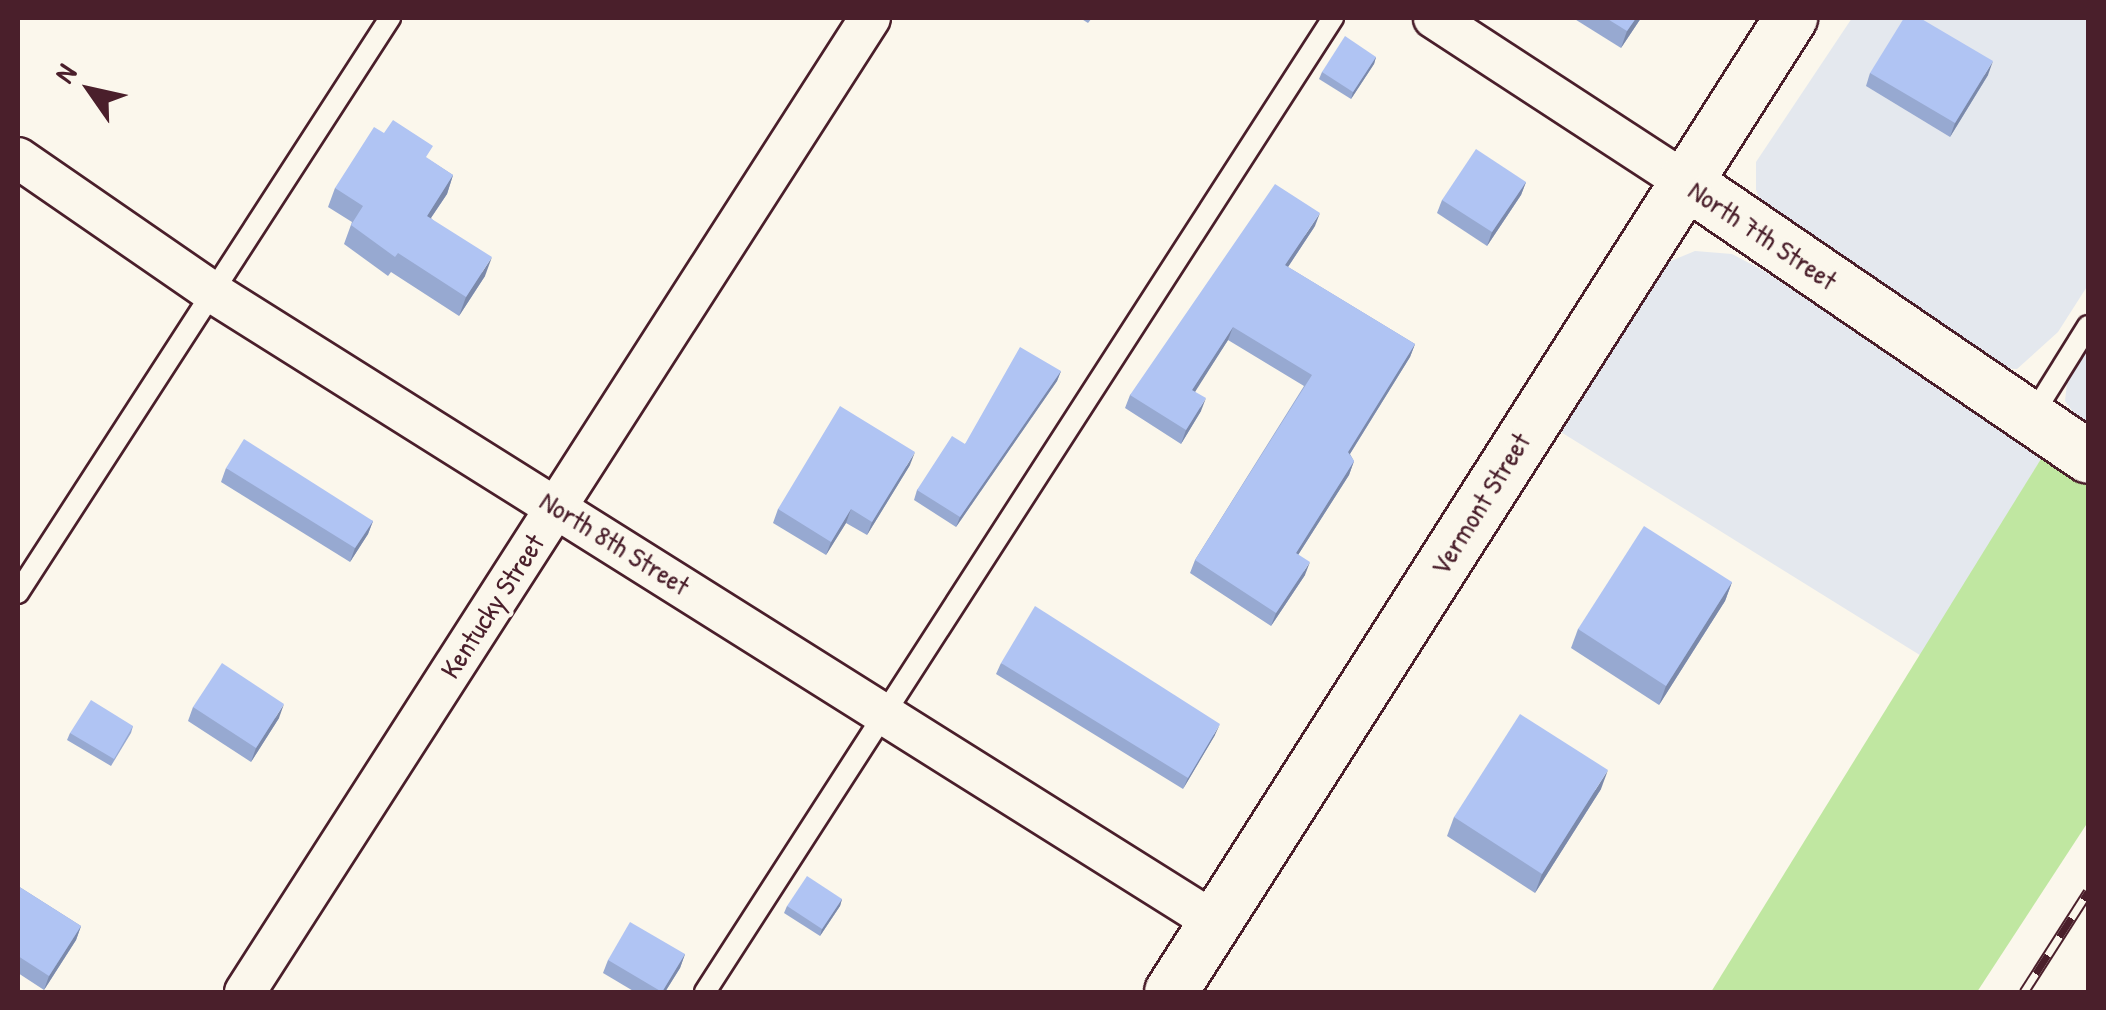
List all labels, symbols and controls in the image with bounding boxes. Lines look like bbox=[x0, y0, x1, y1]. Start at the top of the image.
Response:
north arrow bbox=[40, 40, 140, 140]
text: N bbox=[45, 56, 85, 90]
street label: North 7th Street bbox=[1682, 173, 1844, 297]
street label: Vermont Street bbox=[1423, 426, 1537, 582]
street label: North 8th Street bbox=[534, 484, 696, 602]
street label: Kentucky Street bbox=[433, 528, 551, 684]

